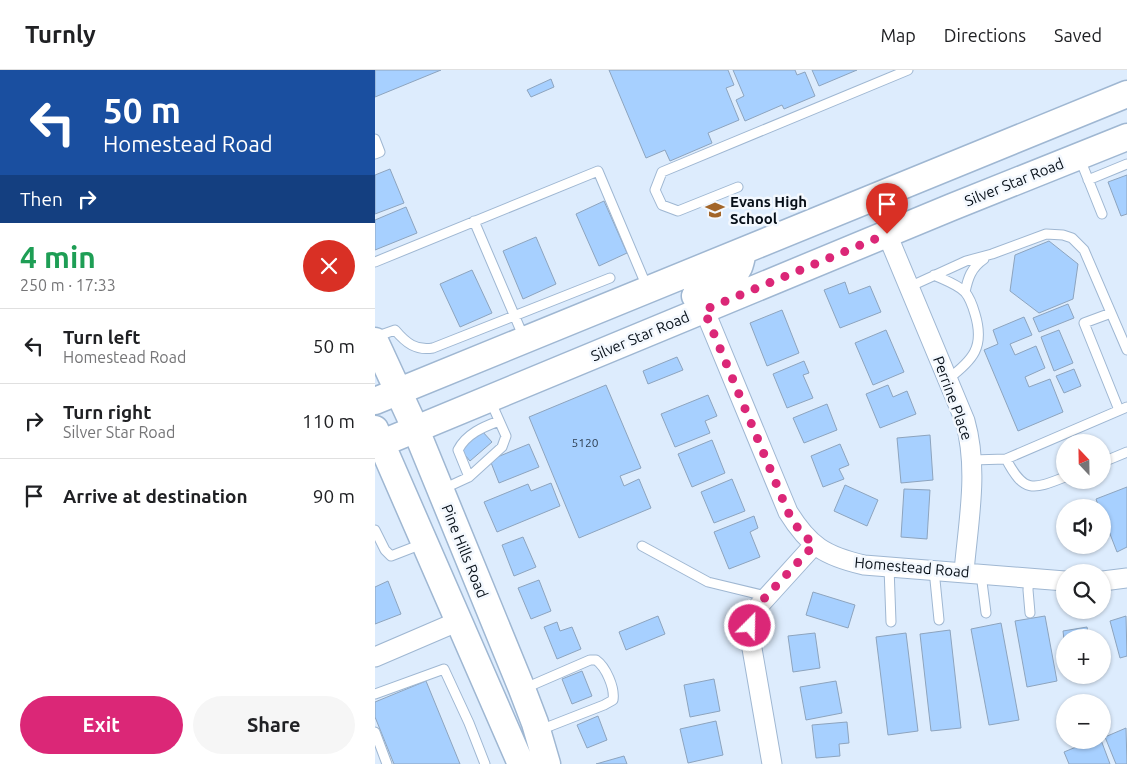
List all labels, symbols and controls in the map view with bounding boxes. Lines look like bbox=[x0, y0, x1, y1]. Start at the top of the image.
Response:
text: Turnly bbox=[25, 21, 96, 48]
text: Map bbox=[880, 25, 916, 45]
text: Directions bbox=[944, 25, 1026, 45]
text: Saved bbox=[1054, 25, 1102, 45]
icon: left bbox=[20, 90, 85, 155]
text: 50 m bbox=[103, 90, 181, 130]
text: Homestead Road bbox=[103, 131, 273, 156]
street label: Silver Star Road bbox=[962, 154, 1066, 210]
pin bbox=[866, 183, 908, 234]
icon: right bbox=[73, 185, 101, 213]
text: Then bbox=[20, 188, 63, 210]
icon: arrive bbox=[873, 190, 901, 218]
place label: Evans High School bbox=[730, 193, 807, 227]
school or university icon: Evans High School bbox=[704, 199, 726, 221]
text: 4 min bbox=[20, 240, 96, 274]
button: close bbox=[303, 240, 355, 292]
text: 250 m · 17:33 bbox=[20, 276, 116, 294]
street label: Silver Star Road bbox=[588, 308, 692, 364]
text: Turn left bbox=[63, 326, 141, 348]
icon: left bbox=[20, 332, 48, 360]
text: 50 m bbox=[313, 335, 355, 357]
text: Homestead Road bbox=[63, 348, 186, 366]
street label: Perrine Place bbox=[930, 354, 976, 442]
text: Turn right bbox=[63, 401, 151, 423]
icon: right bbox=[20, 407, 48, 435]
text: 110 m bbox=[302, 410, 355, 432]
text: Silver Star Road bbox=[63, 423, 175, 441]
north arrow bbox=[1056, 434, 1111, 489]
map controls bbox=[1056, 434, 1111, 749]
house number: 5120 bbox=[571, 436, 599, 449]
icon: arrive bbox=[20, 482, 48, 510]
text: Arrive at destination bbox=[63, 485, 248, 507]
text: 90 m bbox=[313, 485, 355, 507]
button: sound bbox=[1056, 499, 1111, 554]
street label: Pine Hills Road bbox=[439, 502, 491, 600]
street label: Homestead Road bbox=[854, 553, 970, 581]
button: search bbox=[1056, 564, 1111, 619]
position arrow bbox=[723, 599, 775, 651]
button: + bbox=[1056, 629, 1111, 684]
button: − bbox=[1056, 694, 1111, 749]
button: Exit bbox=[20, 696, 183, 754]
button: Share bbox=[193, 696, 355, 754]

